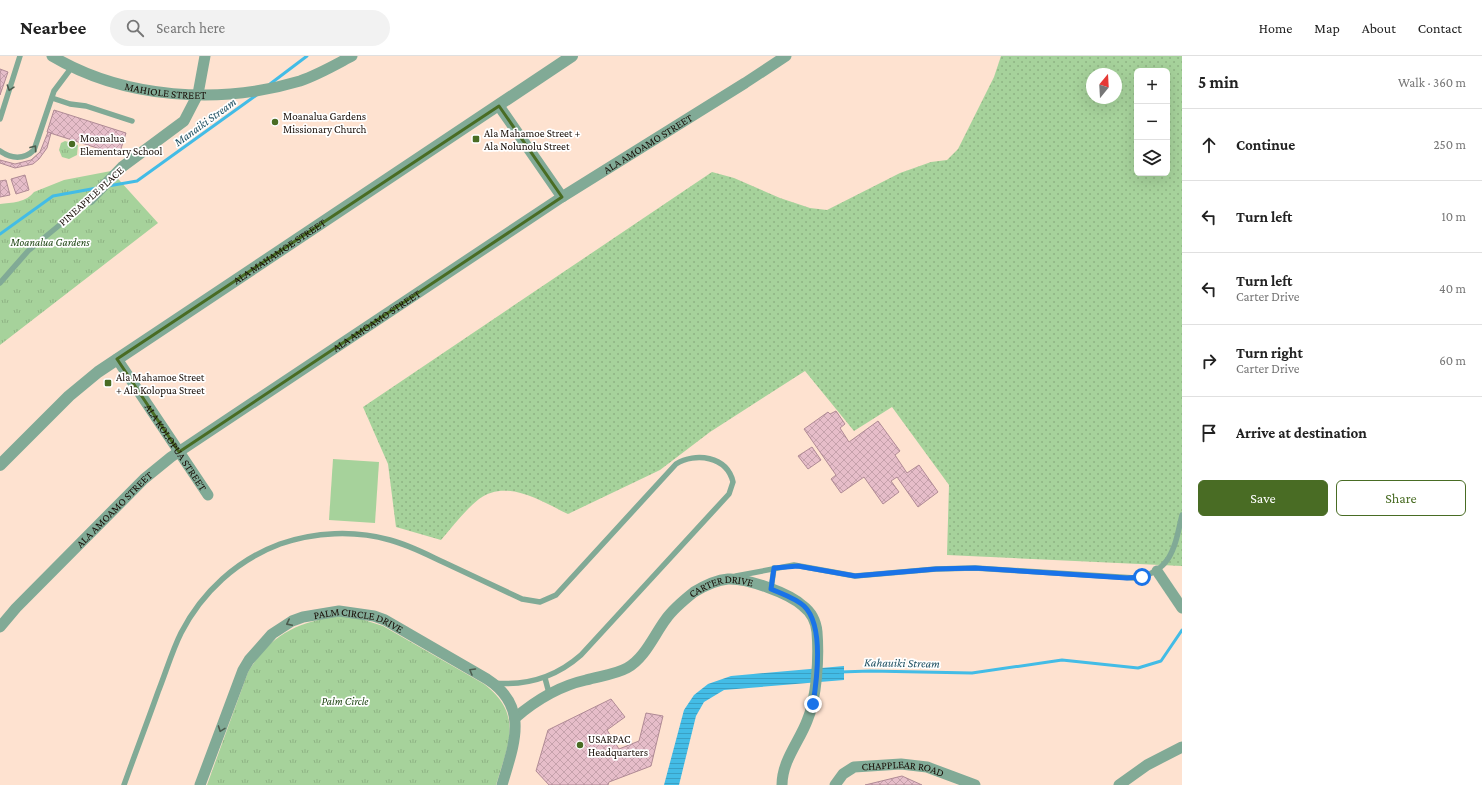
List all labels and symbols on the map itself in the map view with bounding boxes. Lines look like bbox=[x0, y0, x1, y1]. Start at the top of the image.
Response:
north arrow bbox=[1086, 68, 1122, 104]
street label: MAHIOLE STREET bbox=[124, 80, 206, 101]
one-way arrow bbox=[6, 84, 15, 91]
water label: Manaiki Stream bbox=[170, 95, 239, 150]
place label: Moanalua Gardens Missionary Church bbox=[283, 110, 366, 136]
street label: ALA AMOAMO STREET bbox=[601, 111, 695, 176]
marker: Moanalua Gardens Missionary Church bbox=[270, 117, 280, 127]
place label: Ala Mahamoe Street + Ala Nolunolu Street bbox=[484, 127, 581, 152]
place label: Moanalua Elementary School bbox=[80, 132, 163, 158]
marker: Ala Mahamoe Street + Ala Nolunolu Street bbox=[471, 134, 481, 144]
marker: Moanalua Elementary School bbox=[67, 139, 77, 149]
one-way arrow bbox=[29, 146, 36, 153]
street label: PINEAPPLE PLACE bbox=[56, 164, 126, 228]
street label: ALA MAHAMOE STREET bbox=[231, 216, 328, 286]
park label: Moanalua Gardens bbox=[9, 236, 90, 248]
street label: ALA AMOAMO STREET bbox=[330, 287, 422, 354]
place label: Ala Mahamoe Street + Ala Kolopua Street bbox=[116, 371, 205, 397]
marker: Ala Mahamoe Street + Ala Kolopua Street bbox=[103, 378, 113, 388]
street label: ALA KOLOPUA STREET bbox=[142, 401, 209, 493]
street label: ALA AMOAMO STREET bbox=[74, 469, 155, 550]
route start bbox=[1133, 568, 1151, 586]
street label: CARTER DRIVE bbox=[686, 573, 755, 600]
street label: PALM CIRCLE DRIVE bbox=[313, 605, 406, 635]
one-way arrow bbox=[286, 619, 293, 626]
water label: Kahauiki Stream bbox=[864, 655, 940, 671]
one-way arrow bbox=[469, 668, 476, 675]
park label: Palm Circle bbox=[321, 695, 369, 707]
route end bbox=[804, 695, 822, 713]
one-way arrow bbox=[217, 726, 225, 733]
place label: USARPAC Headquarters bbox=[588, 733, 648, 759]
marker: USARPAC Headquarters bbox=[575, 740, 585, 750]
street label: CHAPPLEAR ROAD bbox=[861, 758, 946, 779]

